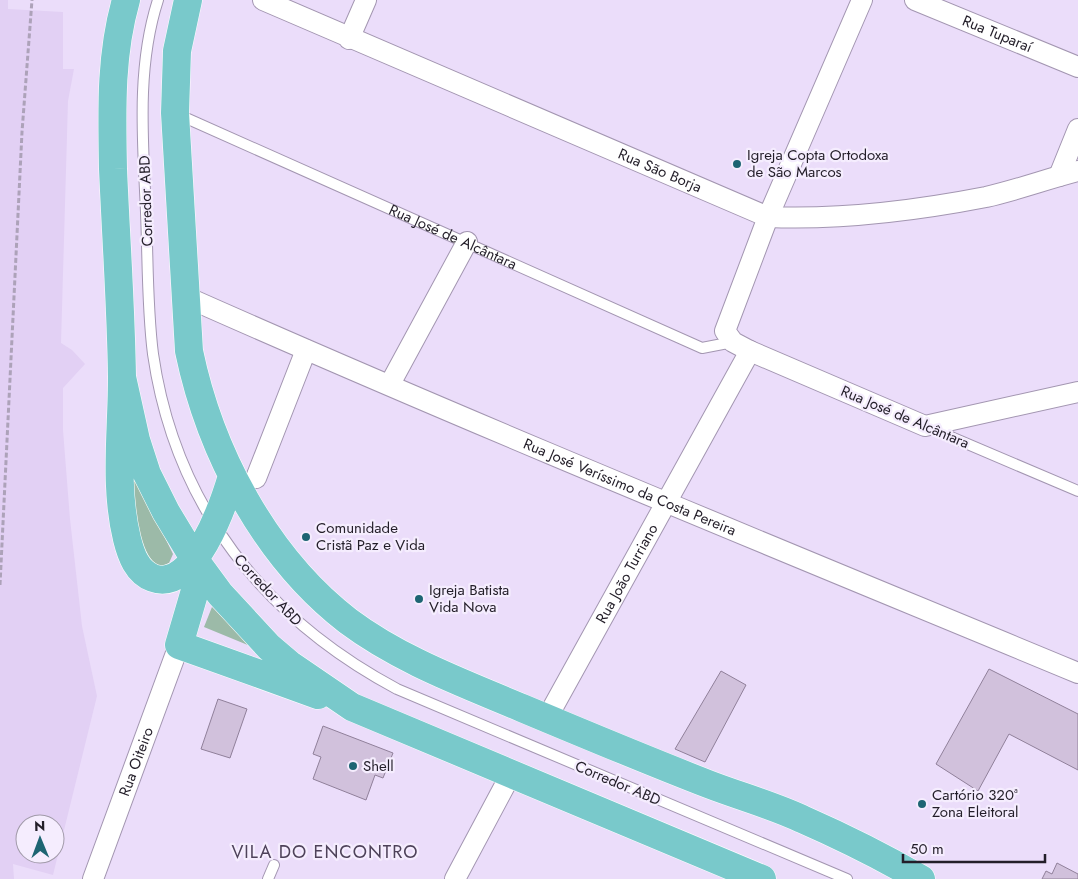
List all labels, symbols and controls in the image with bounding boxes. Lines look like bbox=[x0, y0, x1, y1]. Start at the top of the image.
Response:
street label: Rua Tuparaí bbox=[959, 10, 1037, 58]
street label: Rua São Borja bbox=[615, 143, 705, 198]
place label: Igreja Copta Ortodoxa de São Marcos bbox=[747, 144, 888, 183]
street label: Corredor ABD bbox=[133, 155, 159, 247]
marker: Igreja Copta Ortodoxa de São Marcos bbox=[731, 158, 743, 170]
street label: Rua José de Alcântara bbox=[385, 199, 520, 275]
street label: Rua José de Alcântara bbox=[837, 380, 973, 454]
street label: Rua José Veríssimo da Costa Pereira bbox=[520, 433, 739, 541]
place label: Comunidade Cristã Paz e Vida bbox=[316, 517, 425, 556]
street label: Rua João Turriano bbox=[590, 520, 663, 628]
marker: Comunidade Cristã Paz e Vida bbox=[300, 531, 312, 543]
street label: Corredor ABD bbox=[229, 549, 307, 631]
place label: Igreja Batista Vida Nova bbox=[429, 579, 509, 618]
marker: Igreja Batista Vida Nova bbox=[413, 593, 425, 605]
street label: Rua Oiteiro bbox=[113, 724, 159, 799]
place label: Shell bbox=[363, 755, 394, 777]
street label: Corredor ABD bbox=[572, 755, 664, 811]
marker: Shell bbox=[347, 760, 359, 772]
place label: Cartório 320ª Zona Eleitoral bbox=[932, 784, 1018, 823]
marker: Cartório 320ª Zona Eleitoral bbox=[916, 798, 928, 810]
north arrow bbox=[15, 814, 65, 864]
text: N bbox=[34, 816, 46, 836]
scale bar bbox=[903, 832, 1046, 864]
text: 50 m bbox=[910, 838, 944, 860]
district label: VILA DO ENCONTRO bbox=[231, 839, 419, 865]

